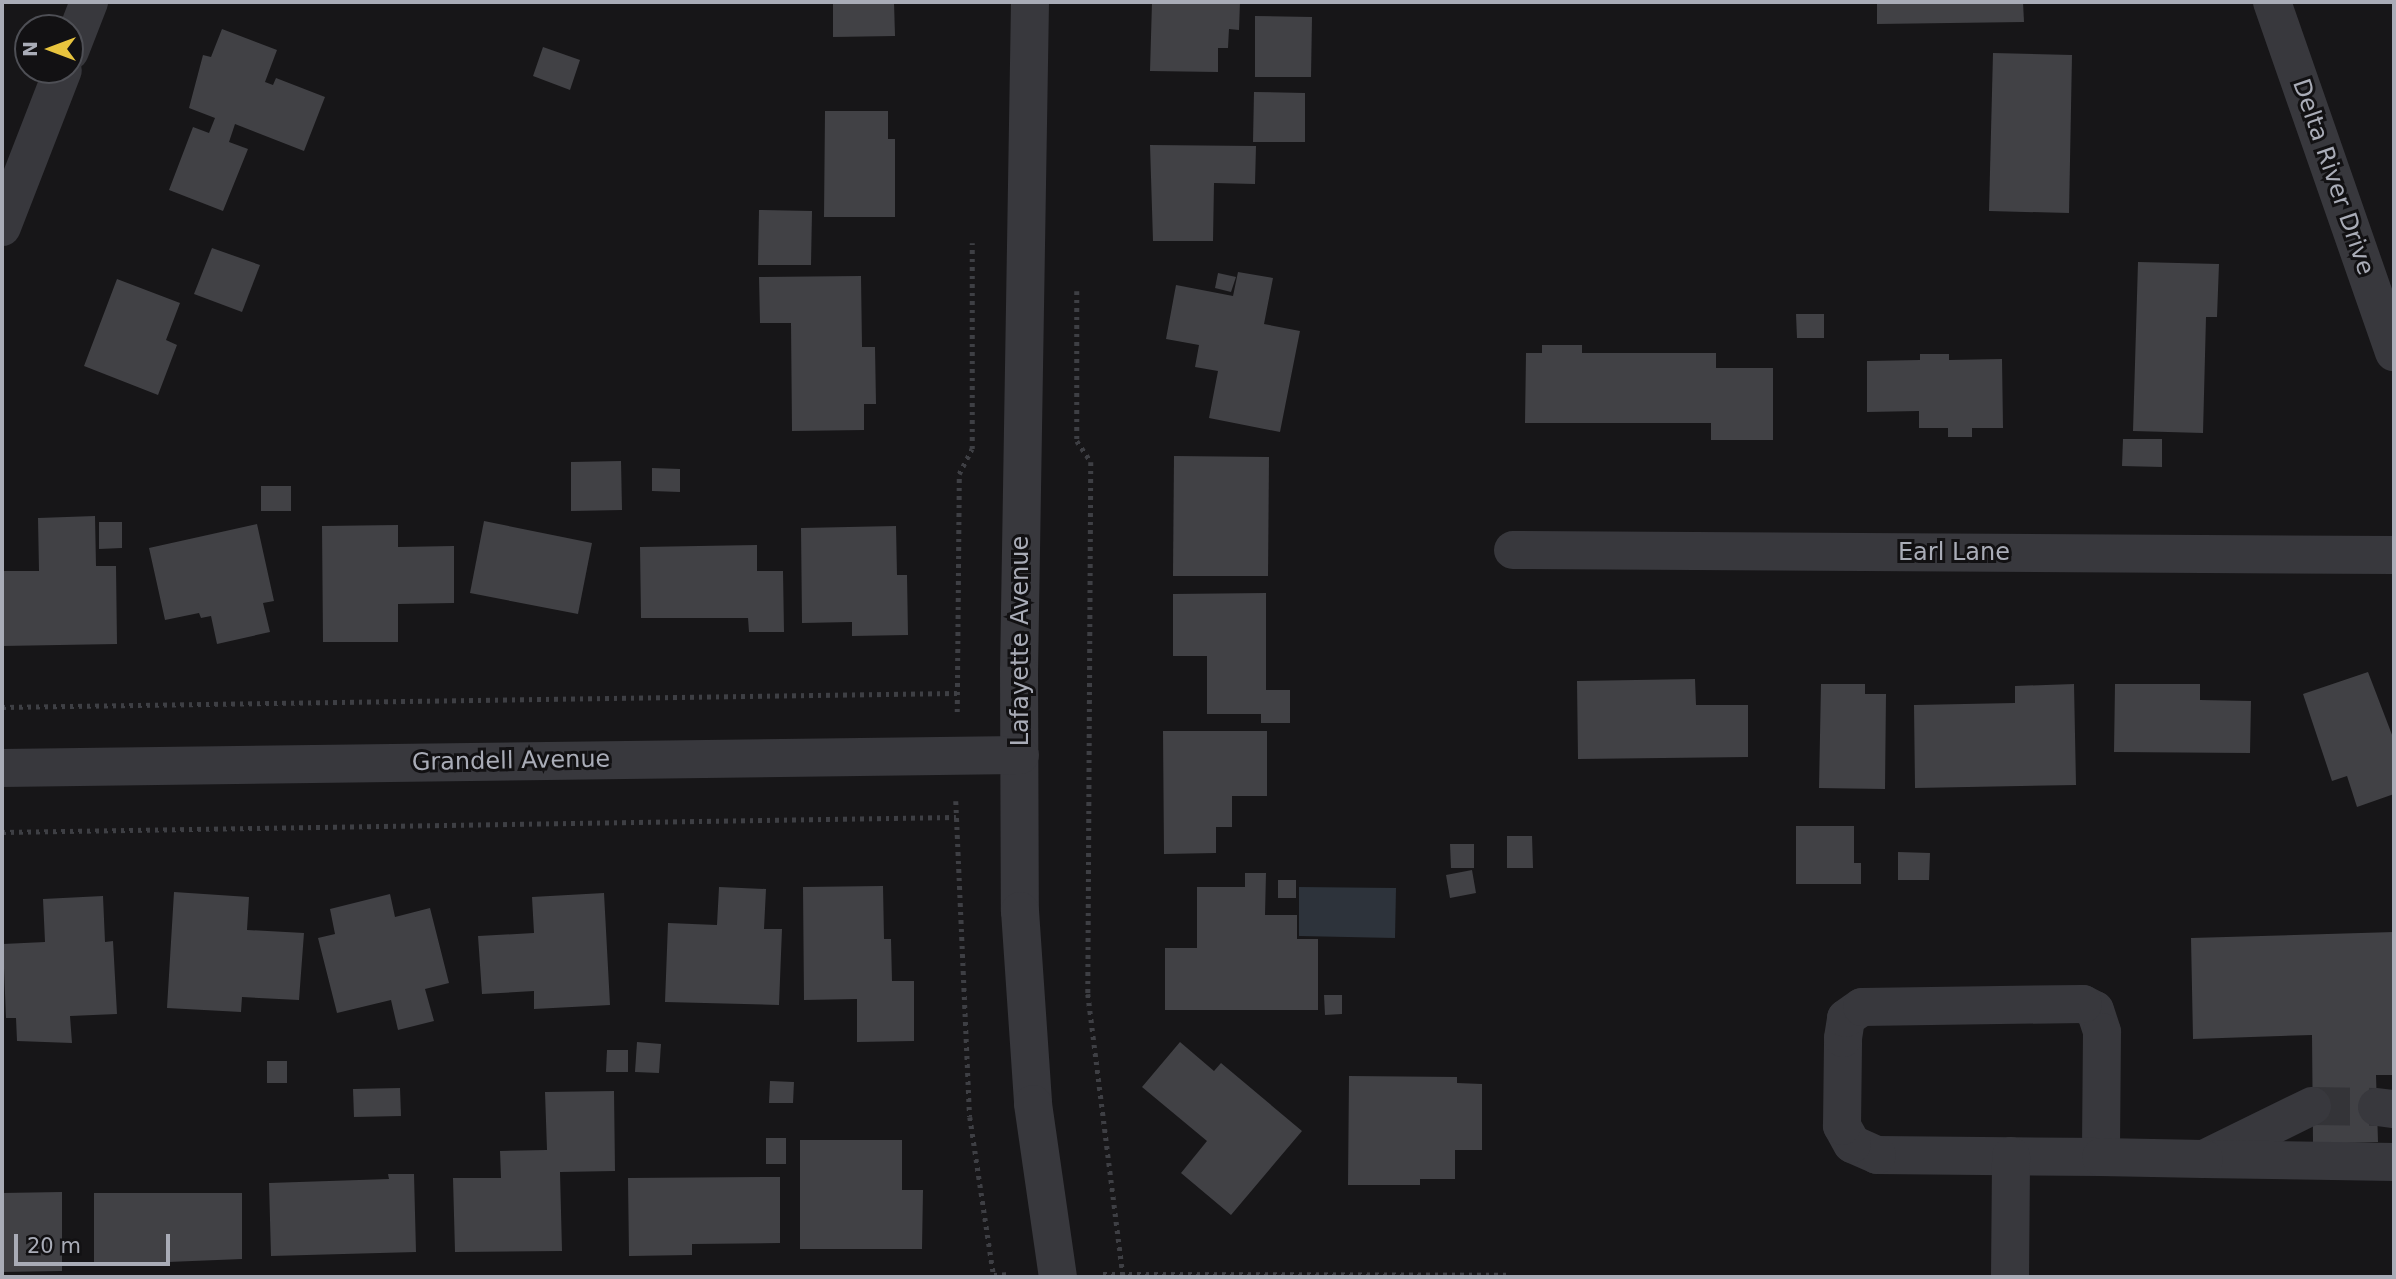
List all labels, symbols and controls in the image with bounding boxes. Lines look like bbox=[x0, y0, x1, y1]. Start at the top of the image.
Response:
north arrow bbox=[14, 14, 84, 84]
text: N bbox=[19, 41, 41, 57]
street label: Delta River Drive bbox=[2286, 75, 2380, 279]
street label: Lafayette Avenue bbox=[1007, 536, 1035, 746]
street label: Earl Lane bbox=[1898, 539, 2010, 567]
street label: Grandell Avenue bbox=[412, 745, 610, 777]
scale bar bbox=[18, 1220, 173, 1264]
text: 20 m bbox=[27, 1234, 81, 1258]

